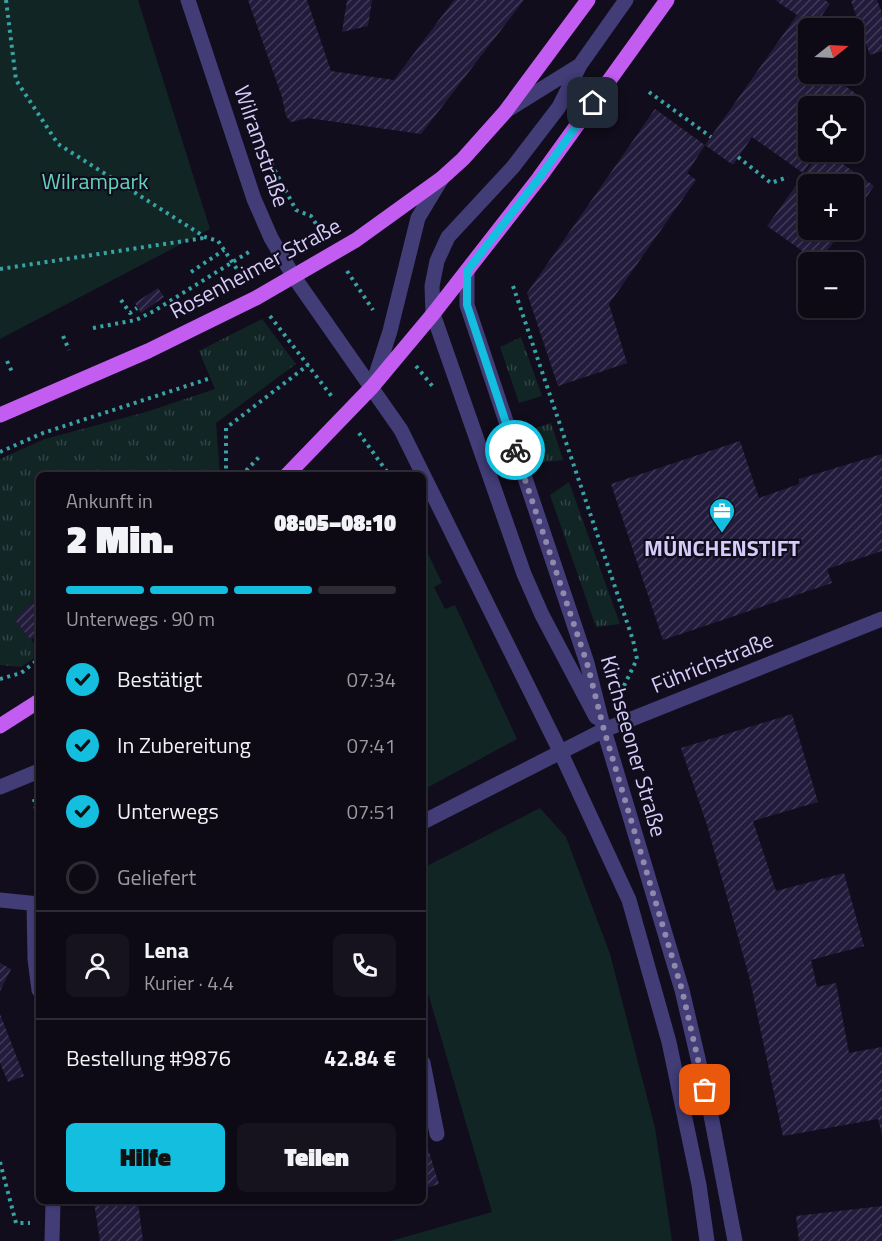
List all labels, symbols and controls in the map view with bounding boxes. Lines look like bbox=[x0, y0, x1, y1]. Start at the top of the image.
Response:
north arrow bbox=[798, 18, 864, 84]
map controls bbox=[798, 18, 864, 318]
pin bbox=[567, 77, 618, 128]
street label: Wilramstraße bbox=[225, 81, 299, 211]
icon: home bbox=[576, 86, 609, 119]
button: locate bbox=[798, 96, 864, 162]
park label: Wilrampark bbox=[41, 164, 149, 198]
button: + bbox=[798, 174, 864, 240]
street label: Rosenheimer Straße bbox=[163, 208, 347, 328]
button: − bbox=[798, 252, 864, 318]
courier bbox=[485, 420, 545, 480]
icon: bike bbox=[499, 434, 532, 467]
text: Ankunft in bbox=[66, 485, 153, 516]
office icon: MÜNCHENSTIFT bbox=[707, 496, 737, 534]
text: 08:05–08:10 bbox=[274, 506, 396, 540]
text: 2 Min. bbox=[66, 509, 174, 568]
place label: MÜNCHENSTIFT bbox=[644, 531, 800, 565]
text: Unterwegs · 90 m bbox=[66, 603, 215, 634]
street label: Führichstraße bbox=[646, 622, 778, 702]
street label: Kirchseeoner Straße bbox=[592, 651, 676, 841]
text: Bestätigt bbox=[117, 662, 202, 696]
icon: check bbox=[66, 663, 99, 696]
text: 07:34 bbox=[347, 664, 396, 695]
text: In Zubereitung bbox=[117, 728, 251, 762]
icon: check bbox=[66, 729, 99, 762]
text: 07:41 bbox=[347, 730, 396, 761]
text: Unterwegs bbox=[117, 794, 219, 828]
icon: check bbox=[66, 795, 99, 828]
text: 07:51 bbox=[347, 796, 396, 827]
text: Geliefert bbox=[117, 860, 196, 894]
text: Lena bbox=[144, 933, 189, 967]
button: person bbox=[66, 934, 129, 997]
button: phone bbox=[333, 934, 396, 997]
text: Kurier · 4.4 bbox=[144, 967, 234, 998]
text: Bestellung #9876 bbox=[66, 1041, 231, 1075]
text: 42.84 € bbox=[324, 1041, 396, 1075]
pin bbox=[679, 1064, 730, 1115]
icon: bag bbox=[688, 1073, 721, 1106]
button: Hilfe bbox=[66, 1123, 225, 1192]
button: Teilen bbox=[237, 1123, 396, 1192]

